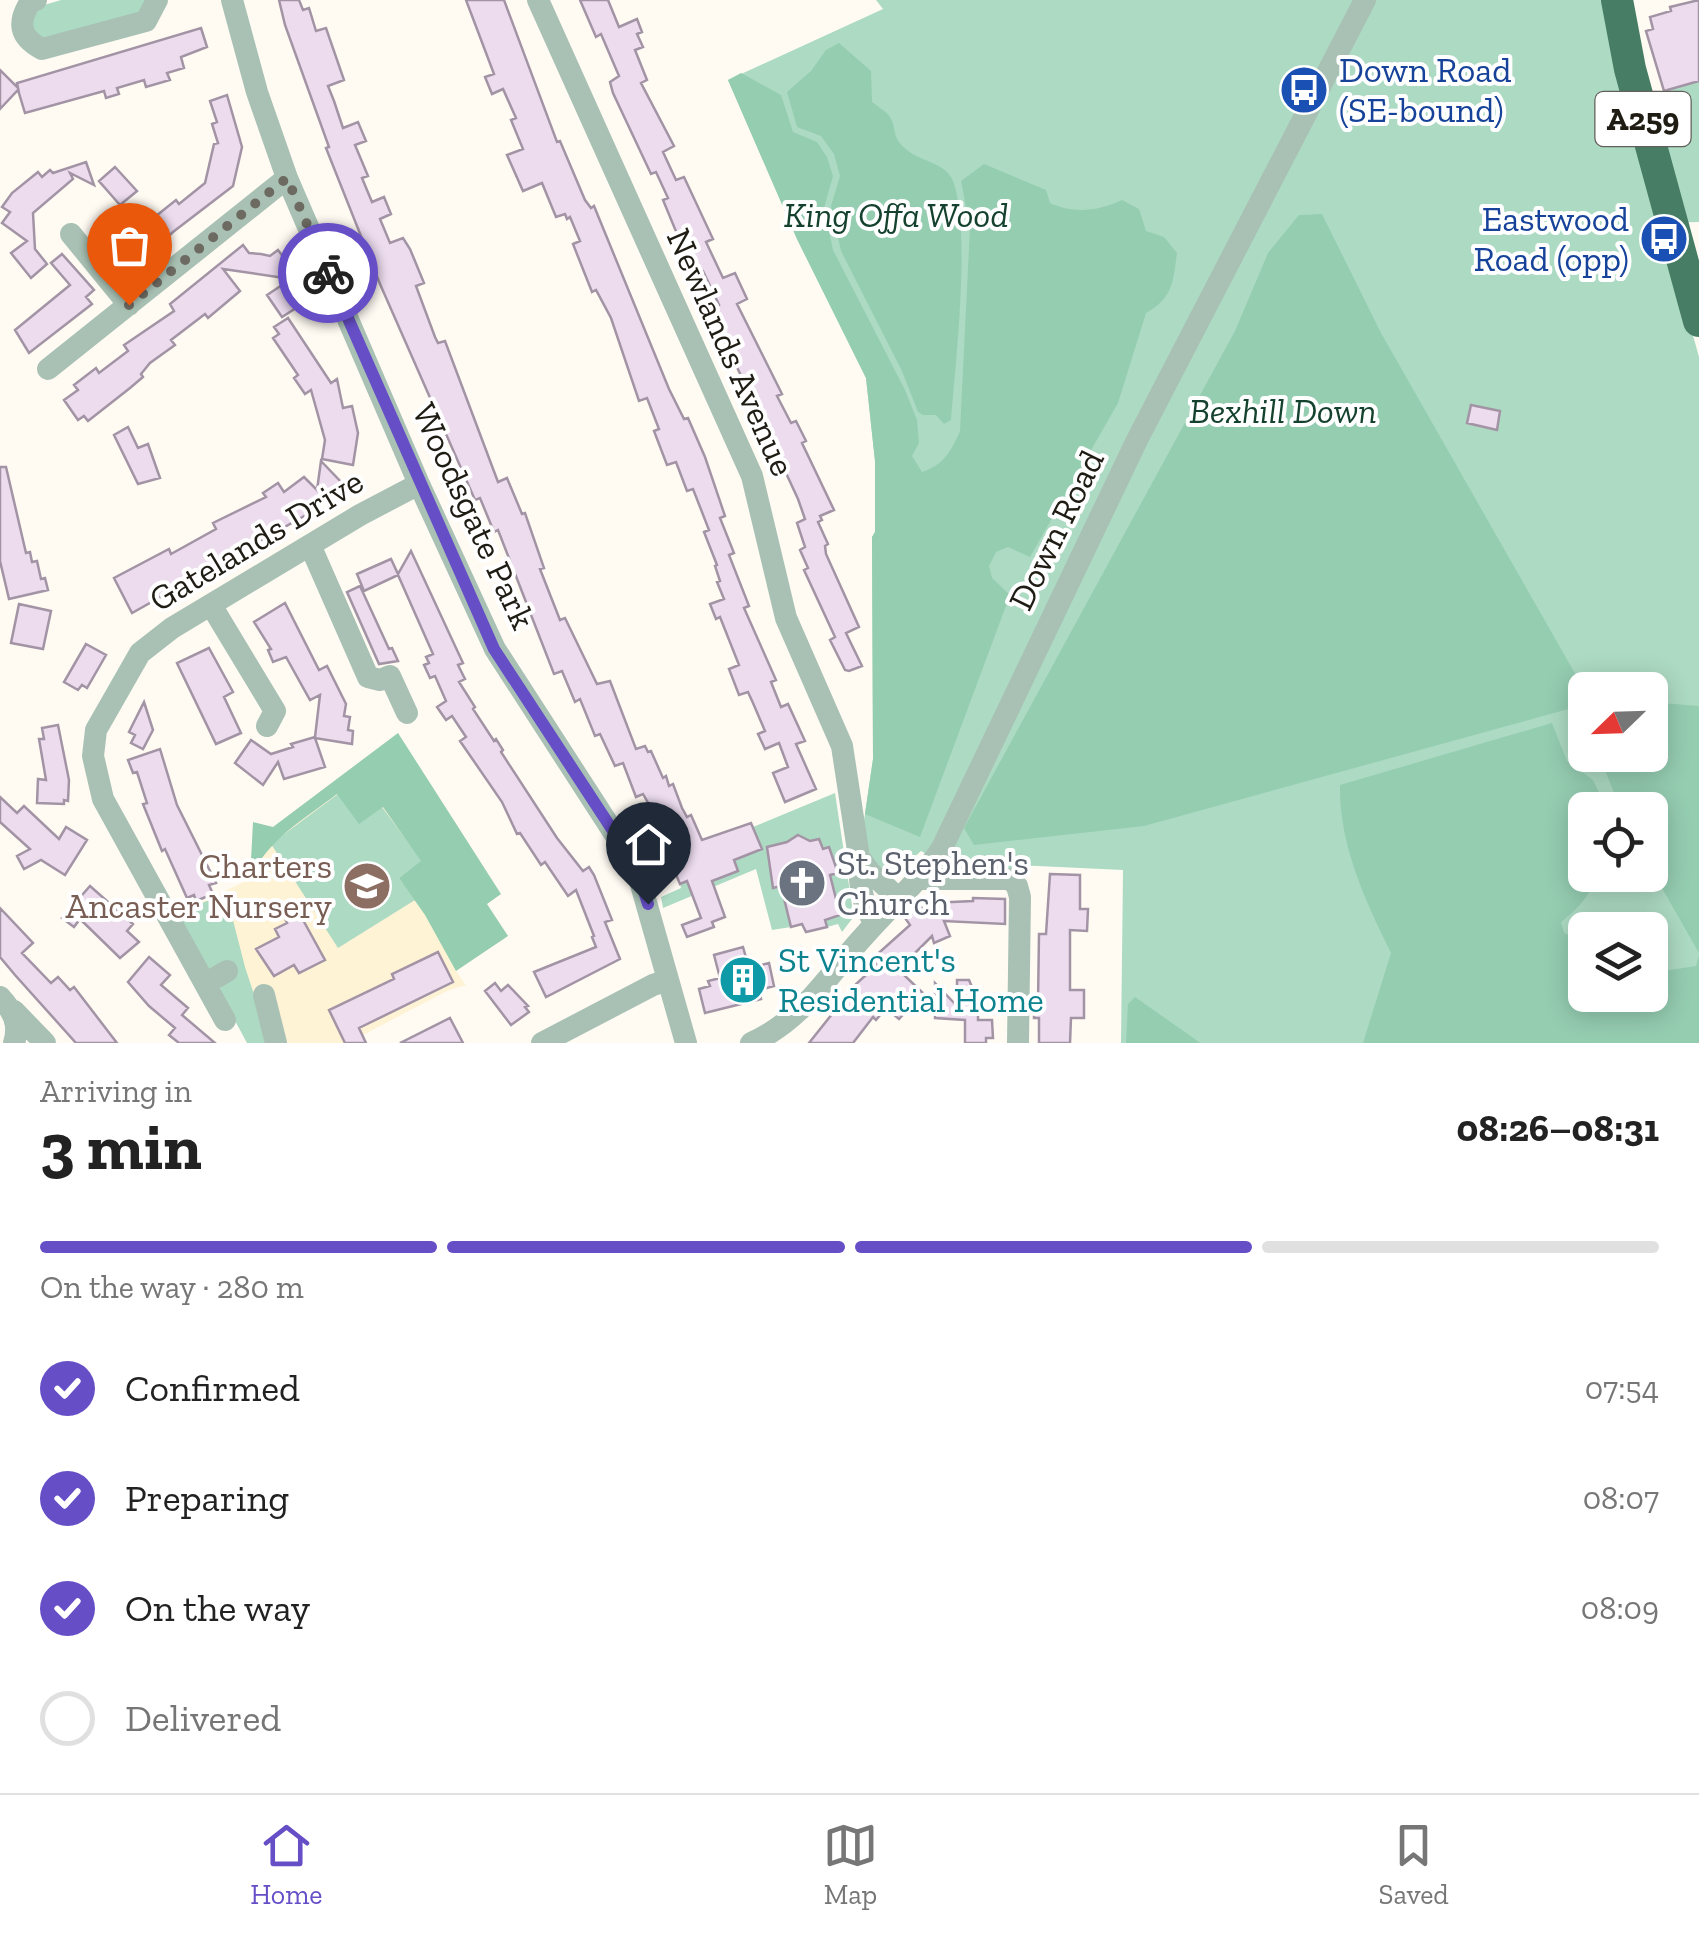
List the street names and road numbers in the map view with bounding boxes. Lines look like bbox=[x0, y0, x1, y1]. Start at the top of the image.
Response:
road number: A259 bbox=[1596, 92, 1690, 146]
street label: Newlands Avenue bbox=[658, 222, 804, 482]
street label: Woodsgate Park bbox=[403, 396, 545, 636]
street label: Down Road bbox=[999, 443, 1113, 617]
street label: Gatelands Drive bbox=[142, 460, 370, 620]

